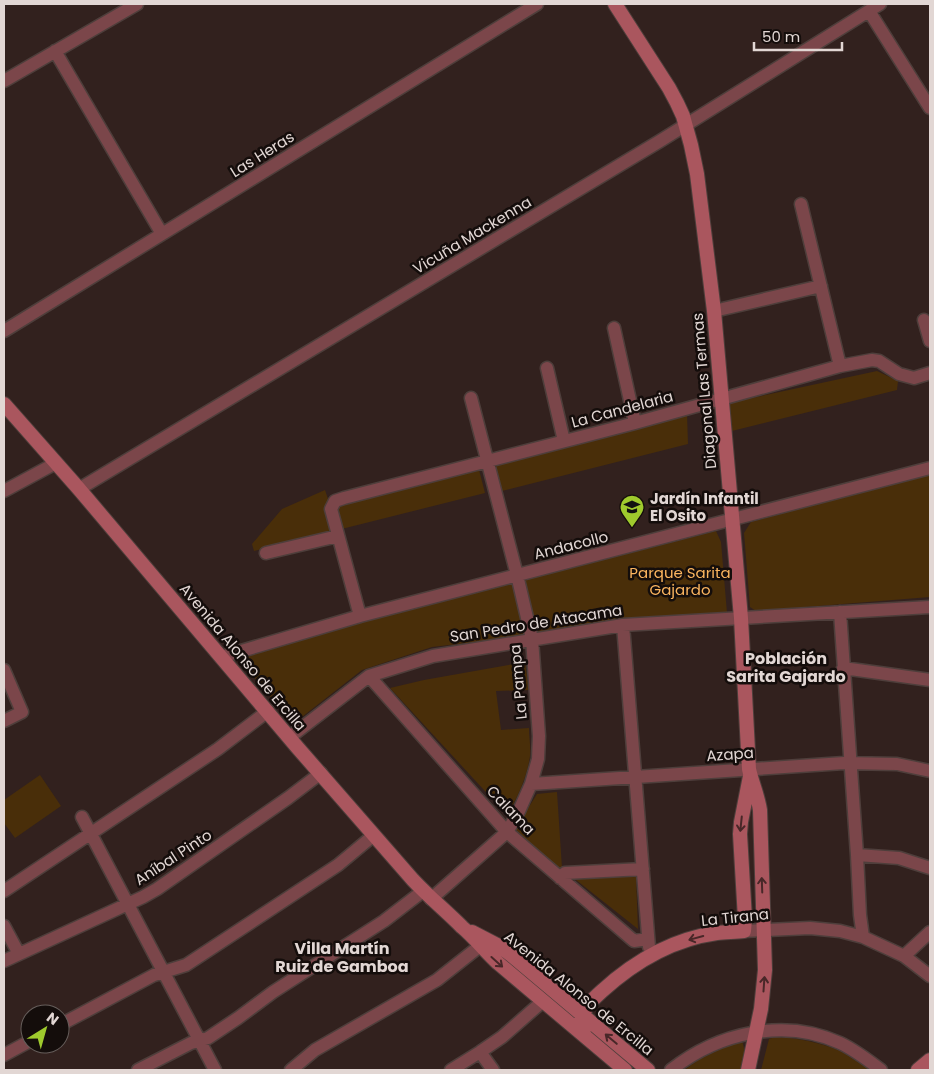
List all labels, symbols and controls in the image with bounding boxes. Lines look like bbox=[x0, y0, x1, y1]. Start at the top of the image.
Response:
scale bar bbox=[754, 20, 842, 52]
text: 50 m bbox=[762, 26, 800, 47]
street label: Las Heras bbox=[226, 126, 298, 182]
street label: Vicuña Mackenna bbox=[409, 191, 535, 279]
street label: Diagonal Las Termas bbox=[687, 312, 721, 470]
street label: La Candelaria bbox=[569, 385, 675, 433]
place label: Jardín Infantil El Osito bbox=[650, 488, 759, 526]
school or university icon: Jardín Infantil El Osito bbox=[619, 494, 645, 528]
street label: Andacollo bbox=[532, 526, 610, 564]
park label: Parque Sarita Gajardo bbox=[629, 562, 731, 600]
street label: Avenida Alonso de Ercilla bbox=[175, 579, 311, 735]
street label: San Pedro de Atacama bbox=[448, 599, 624, 647]
street label: La Pampa bbox=[504, 644, 532, 720]
district label: Población Sarita Gajardo bbox=[726, 647, 846, 688]
street label: Azapa bbox=[706, 742, 754, 766]
street label: Calama bbox=[482, 781, 540, 839]
one-way arrow bbox=[736, 816, 746, 832]
street label: Aníbal Pinto bbox=[130, 824, 216, 890]
one-way arrow bbox=[757, 877, 767, 894]
street label: La Tirana bbox=[700, 903, 770, 931]
street label: Avenida Alonso de Ercilla bbox=[500, 926, 658, 1060]
one-way arrow bbox=[689, 934, 705, 943]
district label: Villa Martín Ruiz de Gamboa bbox=[275, 937, 409, 978]
one-way arrow bbox=[490, 956, 503, 967]
one-way arrow bbox=[759, 977, 768, 993]
north arrow bbox=[20, 1004, 70, 1054]
text: N bbox=[43, 1007, 63, 1030]
one-way arrow bbox=[604, 1033, 617, 1044]

